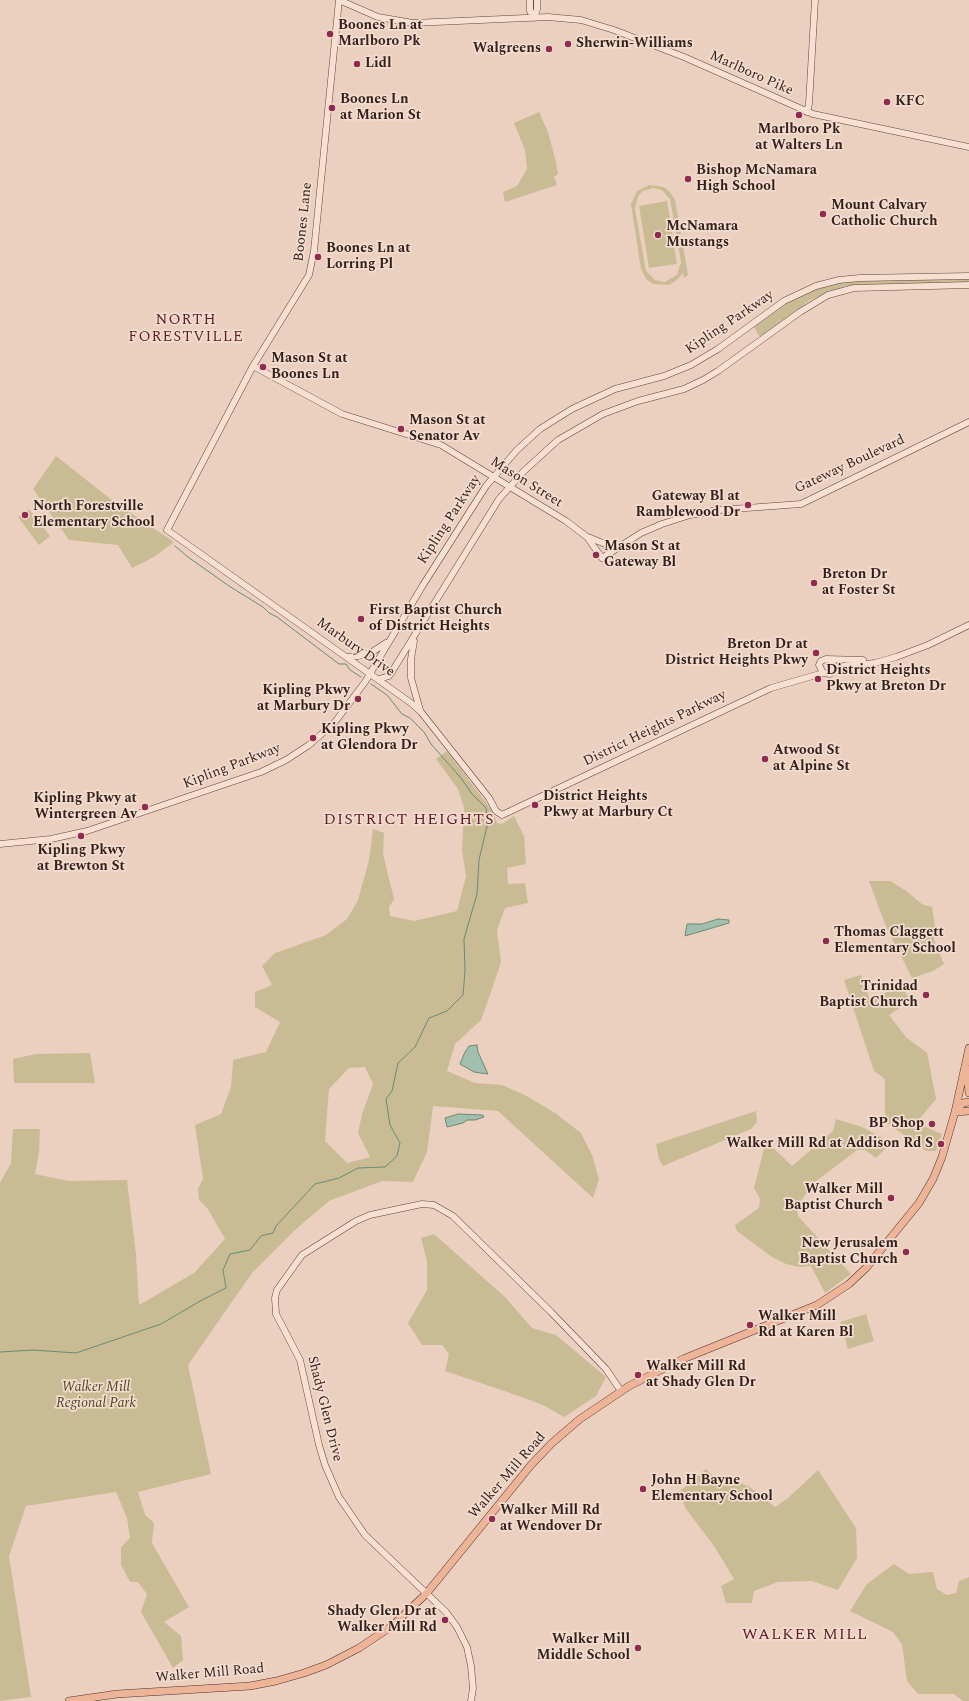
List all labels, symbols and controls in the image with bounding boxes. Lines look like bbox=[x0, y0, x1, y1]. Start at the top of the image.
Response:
place label: Boones Ln at Marlboro Pk bbox=[338, 18, 423, 50]
marker: Boones Ln at Marlboro Pk bbox=[325, 29, 335, 39]
place label: Sherwin-Williams bbox=[576, 36, 693, 52]
marker: Sherwin-Williams bbox=[563, 39, 573, 49]
place label: Walgreens bbox=[473, 41, 541, 57]
marker: Walgreens bbox=[544, 44, 554, 54]
street label: Marlboro Pike bbox=[707, 48, 795, 100]
place label: Lidl bbox=[365, 56, 391, 72]
marker: Lidl bbox=[352, 59, 362, 69]
place label: Boones Ln at Marion St bbox=[340, 92, 421, 124]
place label: KFC bbox=[895, 94, 925, 110]
marker: KFC bbox=[882, 97, 892, 107]
marker: Boones Ln at Marion St bbox=[327, 103, 337, 113]
marker: Marlboro Pk at Walters Ln bbox=[794, 110, 804, 120]
place label: Marlboro Pk at Walters Ln bbox=[755, 122, 843, 154]
place label: Bishop McNamara High School bbox=[696, 163, 817, 196]
marker: Bishop McNamara High School bbox=[683, 174, 693, 184]
street label: Boones Lane bbox=[291, 182, 317, 262]
place label: Mount Calvary Catholic Church bbox=[831, 198, 938, 230]
marker: Mount Calvary Catholic Church bbox=[818, 209, 828, 219]
place label: McNamara Mustangs bbox=[666, 219, 738, 252]
marker: McNamara Mustangs bbox=[653, 230, 663, 240]
place label: Boones Ln at Lorring Pl bbox=[326, 241, 411, 274]
marker: Boones Ln at Lorring Pl bbox=[313, 252, 323, 262]
street label: Kipling Parkway bbox=[683, 287, 777, 359]
district label: NORTH FORESTVILLE bbox=[128, 312, 244, 347]
place label: Mason St at Boones Ln bbox=[271, 351, 348, 384]
marker: Mason St at Boones Ln bbox=[258, 362, 268, 372]
place label: Mason St at Senator Av bbox=[409, 413, 486, 446]
marker: Mason St at Senator Av bbox=[396, 424, 406, 434]
street label: Gateway Boulevard bbox=[792, 432, 908, 498]
street label: Mason Street bbox=[487, 454, 565, 512]
street label: Kipling Parkway bbox=[415, 472, 485, 568]
place label: Gateway Bl at Ramblewood Dr bbox=[636, 489, 740, 522]
place label: North Forestville Elementary School bbox=[33, 499, 155, 532]
marker: Gateway Bl at Ramblewood Dr bbox=[743, 500, 753, 510]
marker: North Forestville Elementary School bbox=[20, 510, 30, 520]
place label: Mason St at Gateway Bl bbox=[604, 539, 681, 572]
marker: Mason St at Gateway Bl bbox=[591, 550, 601, 560]
place label: Breton Dr at Foster St bbox=[822, 567, 896, 600]
marker: Breton Dr at Foster St bbox=[809, 578, 819, 588]
place label: First Baptist Church of District Heights bbox=[369, 603, 502, 636]
marker: First Baptist Church of District Heights bbox=[356, 614, 366, 624]
street label: Marbury Drive bbox=[313, 615, 397, 681]
place label: Breton Dr at District Heights Pkwy bbox=[665, 637, 808, 670]
marker: Breton Dr at District Heights Pkwy bbox=[811, 648, 821, 658]
place label: District Heights Pkwy at Breton Dr bbox=[826, 663, 946, 696]
marker: District Heights Pkwy at Breton Dr bbox=[813, 674, 823, 684]
place label: Kipling Pkwy at Marbury Dr bbox=[257, 683, 350, 716]
street label: District Heights Parkway bbox=[581, 687, 729, 771]
marker: Kipling Pkwy at Marbury Dr bbox=[353, 694, 363, 704]
place label: Kipling Pkwy at Glendora Dr bbox=[321, 722, 418, 754]
marker: Kipling Pkwy at Glendora Dr bbox=[308, 733, 318, 743]
street label: Kipling Parkway bbox=[181, 741, 283, 793]
place label: Atwood St at Alpine St bbox=[773, 743, 850, 776]
marker: Atwood St at Alpine St bbox=[760, 754, 770, 764]
place label: District Heights Pkwy at Marbury Ct bbox=[543, 789, 673, 822]
place label: Kipling Pkwy at Wintergreen Av bbox=[33, 791, 137, 824]
marker: District Heights Pkwy at Marbury Ct bbox=[530, 800, 540, 810]
marker: Kipling Pkwy at Wintergreen Av bbox=[140, 802, 150, 812]
district label: DISTRICT HEIGHTS bbox=[324, 811, 494, 831]
marker: Kipling Pkwy at Brewton St bbox=[76, 831, 86, 841]
place label: Kipling Pkwy at Brewton St bbox=[37, 843, 125, 876]
place label: Thomas Claggett Elementary School bbox=[834, 925, 956, 958]
marker: Thomas Claggett Elementary School bbox=[821, 936, 831, 946]
place label: Trinidad Baptist Church bbox=[819, 979, 918, 1012]
marker: Trinidad Baptist Church bbox=[921, 990, 931, 1000]
place label: BP Shop bbox=[868, 1116, 924, 1132]
marker: BP Shop bbox=[927, 1119, 937, 1129]
place label: Walker Mill Rd at Addison Rd S bbox=[726, 1136, 933, 1152]
marker: Walker Mill Rd at Addison Rd S bbox=[936, 1139, 946, 1149]
place label: Walker Mill Baptist Church bbox=[784, 1182, 883, 1214]
marker: Walker Mill Baptist Church bbox=[886, 1193, 896, 1203]
place label: New Jerusalem Baptist Church bbox=[799, 1236, 898, 1268]
marker: New Jerusalem Baptist Church bbox=[901, 1247, 911, 1257]
place label: Walker Mill Rd at Karen Bl bbox=[758, 1309, 853, 1342]
marker: Walker Mill Rd at Karen Bl bbox=[745, 1320, 755, 1330]
street label: Shady Glen Drive bbox=[303, 1355, 345, 1463]
place label: Walker Mill Rd at Shady Glen Dr bbox=[646, 1359, 756, 1392]
marker: Walker Mill Rd at Shady Glen Dr bbox=[633, 1370, 643, 1380]
park label: Walker Mill Regional Park bbox=[56, 1380, 136, 1412]
street label: Walker Mill Road bbox=[466, 1429, 550, 1523]
place label: John H Bayne Elementary School bbox=[651, 1473, 773, 1506]
marker: John H Bayne Elementary School bbox=[638, 1484, 648, 1494]
place label: Walker Mill Rd at Wendover Dr bbox=[500, 1503, 602, 1536]
marker: Walker Mill Rd at Wendover Dr bbox=[487, 1514, 497, 1524]
place label: Shady Glen Dr at Walker Mill Rd bbox=[327, 1604, 437, 1636]
marker: Shady Glen Dr at Walker Mill Rd bbox=[440, 1615, 450, 1625]
district label: WALKER MILL bbox=[742, 1626, 868, 1646]
place label: Walker Mill Middle School bbox=[536, 1632, 630, 1664]
marker: Walker Mill Middle School bbox=[633, 1643, 643, 1653]
street label: Walker Mill Road bbox=[155, 1661, 265, 1687]

